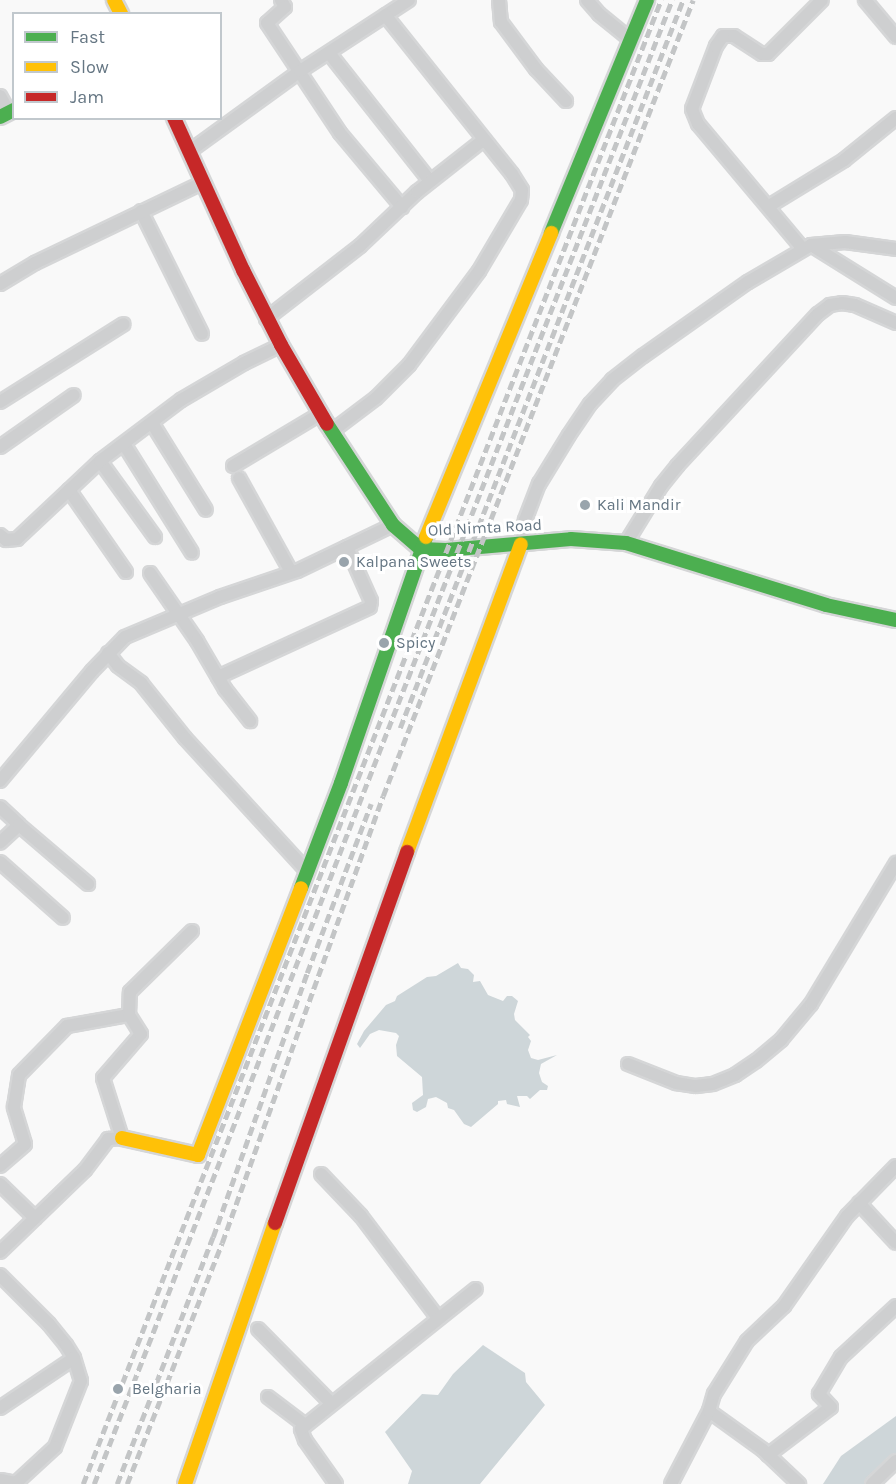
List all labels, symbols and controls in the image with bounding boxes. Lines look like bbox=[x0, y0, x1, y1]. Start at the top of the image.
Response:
legend bbox=[12, 12, 222, 120]
text: Fast bbox=[70, 26, 105, 48]
text: Slow bbox=[70, 56, 109, 78]
text: Jam bbox=[70, 86, 104, 108]
place label: Kali Mandir bbox=[597, 495, 681, 515]
marker: Kali Mandir bbox=[578, 498, 592, 512]
street label: Old Nimta Road bbox=[427, 515, 543, 541]
place label: Kalpana Sweets bbox=[356, 552, 472, 572]
marker: Kalpana Sweets bbox=[337, 555, 351, 569]
place label: Spicy bbox=[396, 633, 435, 653]
marker: Spicy bbox=[377, 636, 391, 650]
place label: Belgharia bbox=[132, 1379, 201, 1399]
marker: Belgharia bbox=[109, 1380, 127, 1398]

